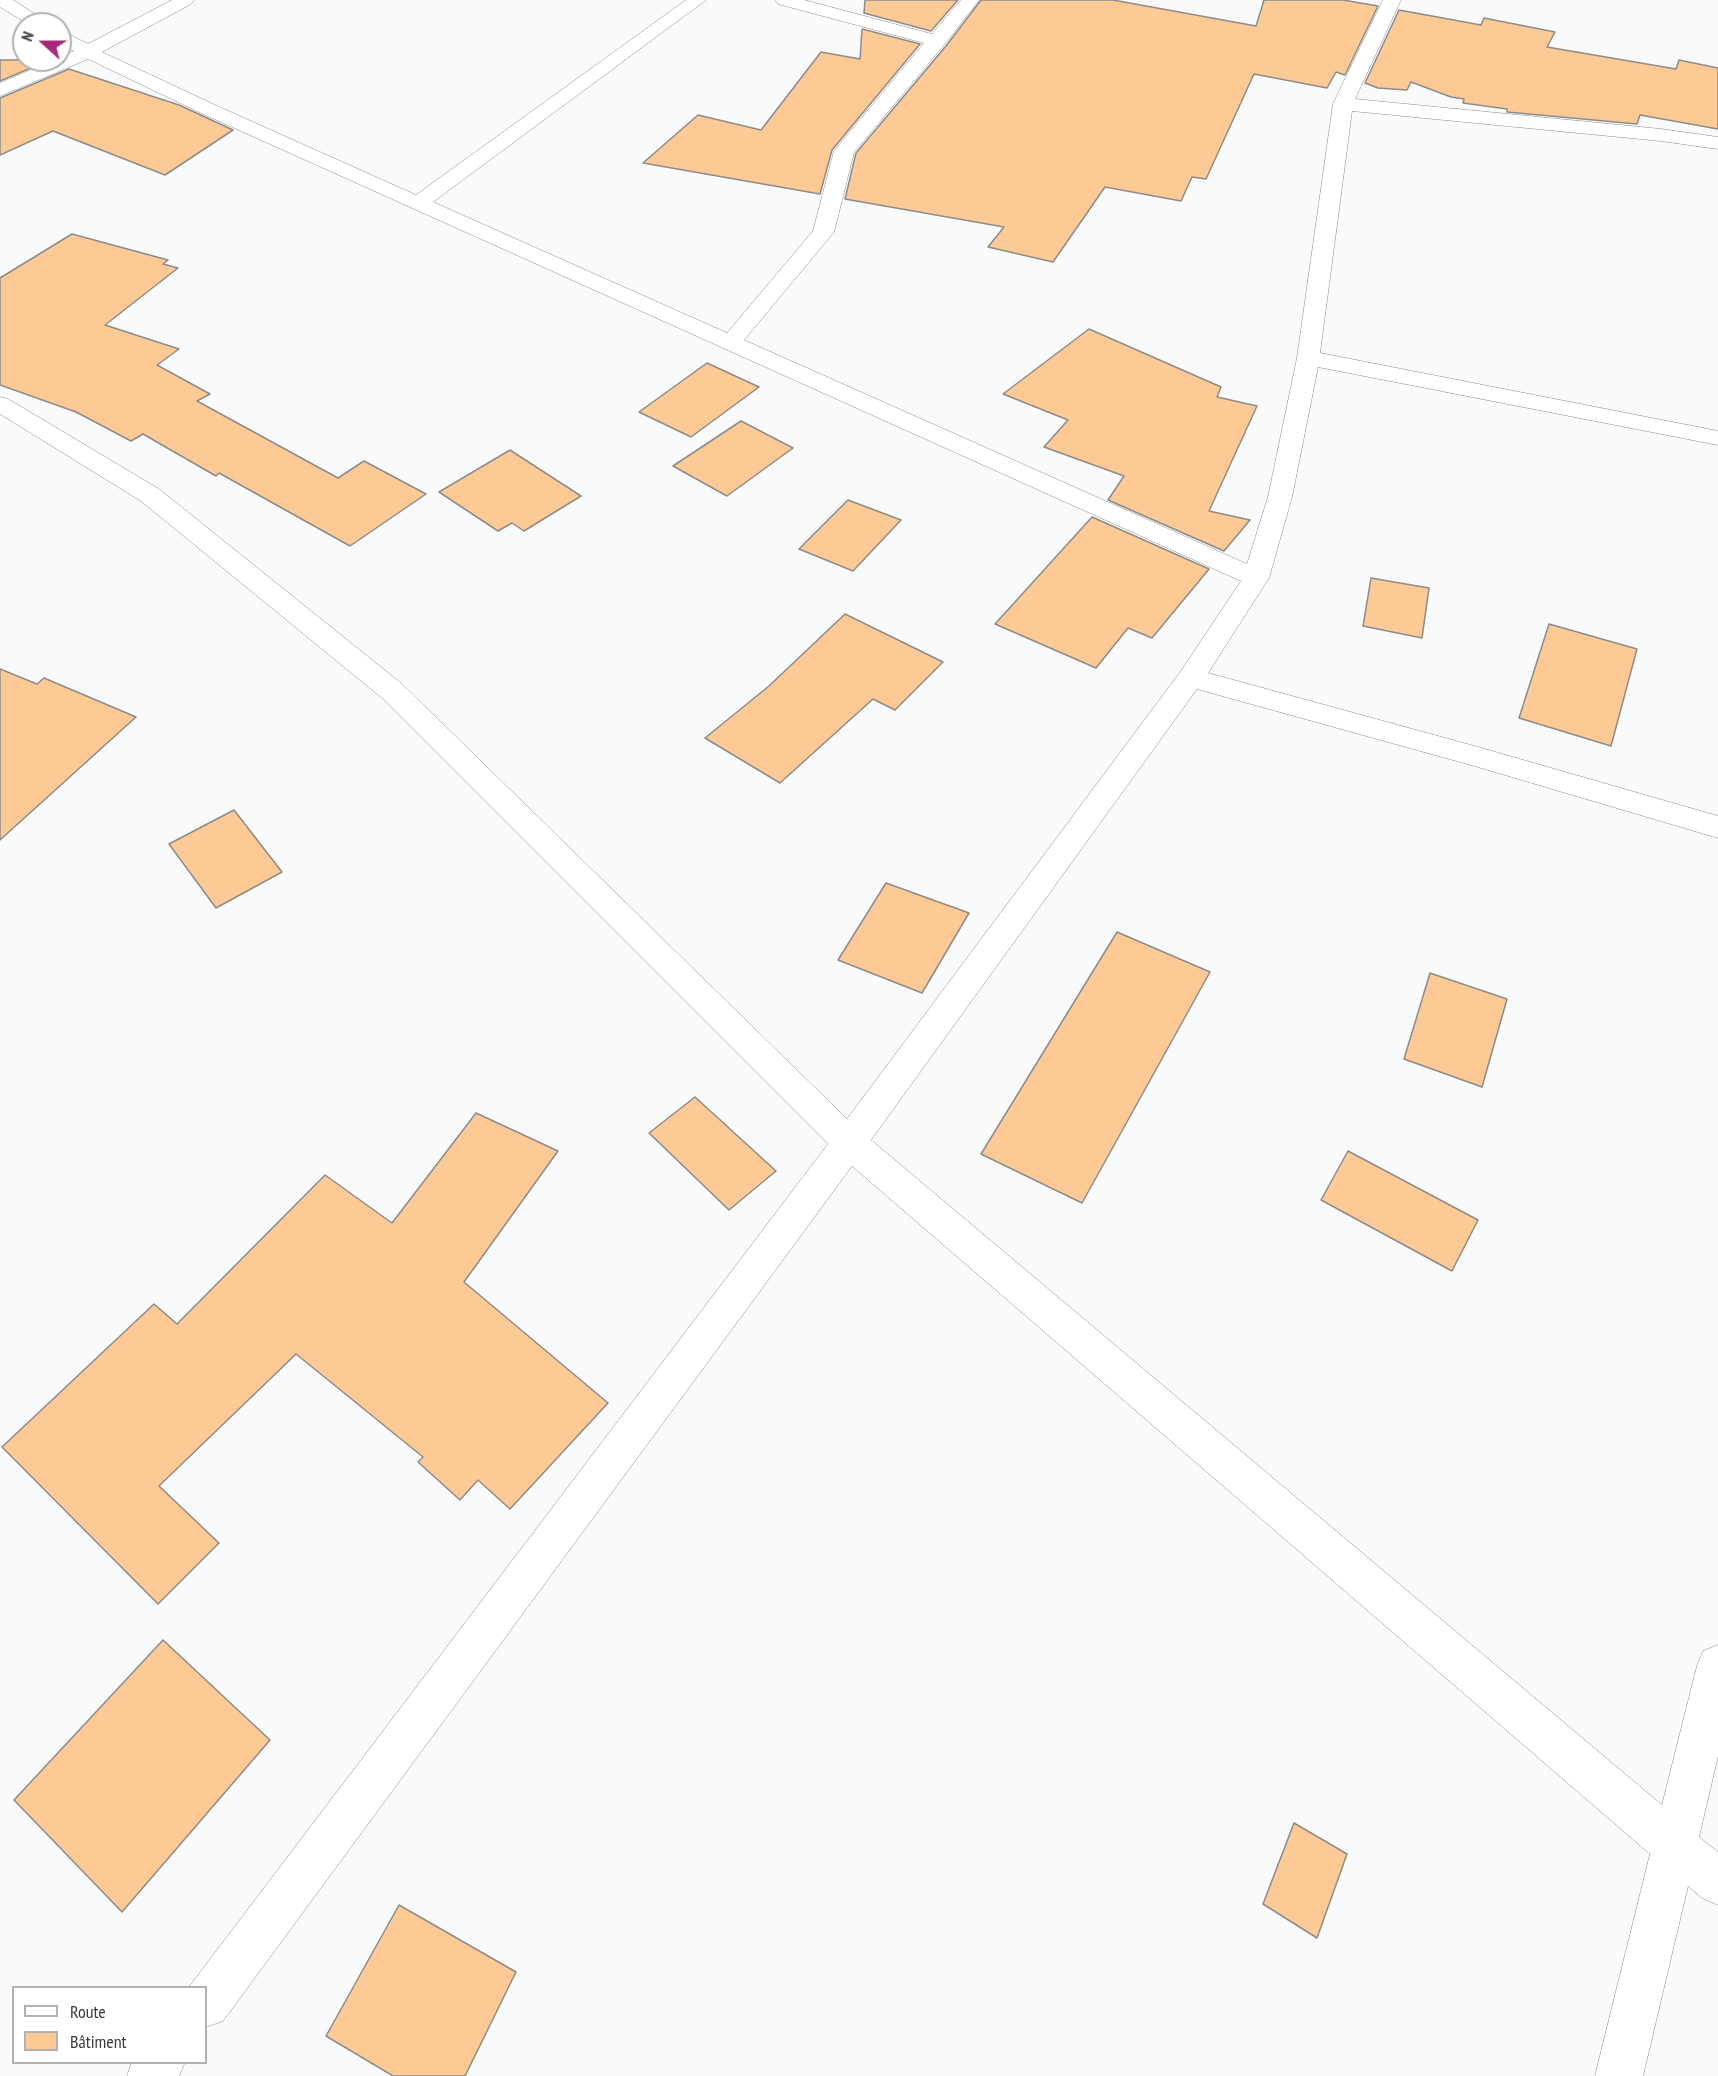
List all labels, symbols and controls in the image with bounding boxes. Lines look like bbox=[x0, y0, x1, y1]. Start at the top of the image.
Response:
north arrow bbox=[12, 12, 72, 72]
text: N bbox=[16, 29, 38, 44]
legend bbox=[12, 1986, 207, 2064]
text: Route bbox=[70, 2000, 106, 2023]
text: Bâtiment bbox=[70, 2030, 127, 2053]

